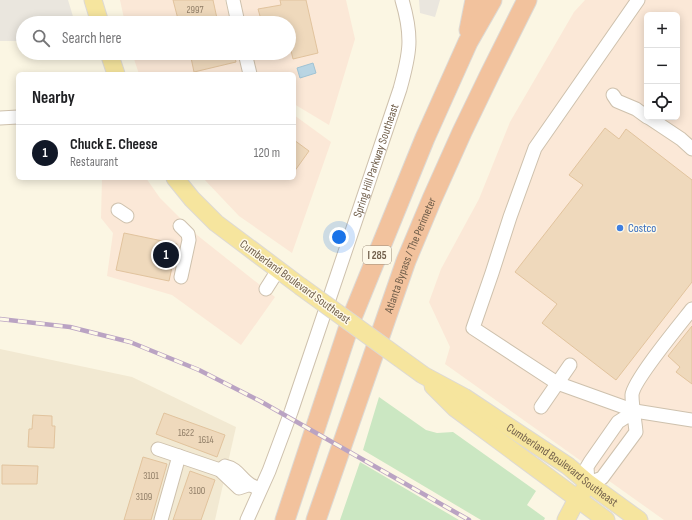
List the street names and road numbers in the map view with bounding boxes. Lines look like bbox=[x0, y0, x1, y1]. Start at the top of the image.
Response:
street label: Spring Hill Parkway Southeast bbox=[350, 101, 402, 219]
street label: Atlanta Bypass / The Perimeter bbox=[381, 195, 440, 316]
street label: Cumberland Boulevard Southeast bbox=[237, 237, 354, 328]
road number: I 285 bbox=[363, 246, 391, 264]
street label: Cumberland Boulevard Southeast bbox=[504, 420, 621, 510]

